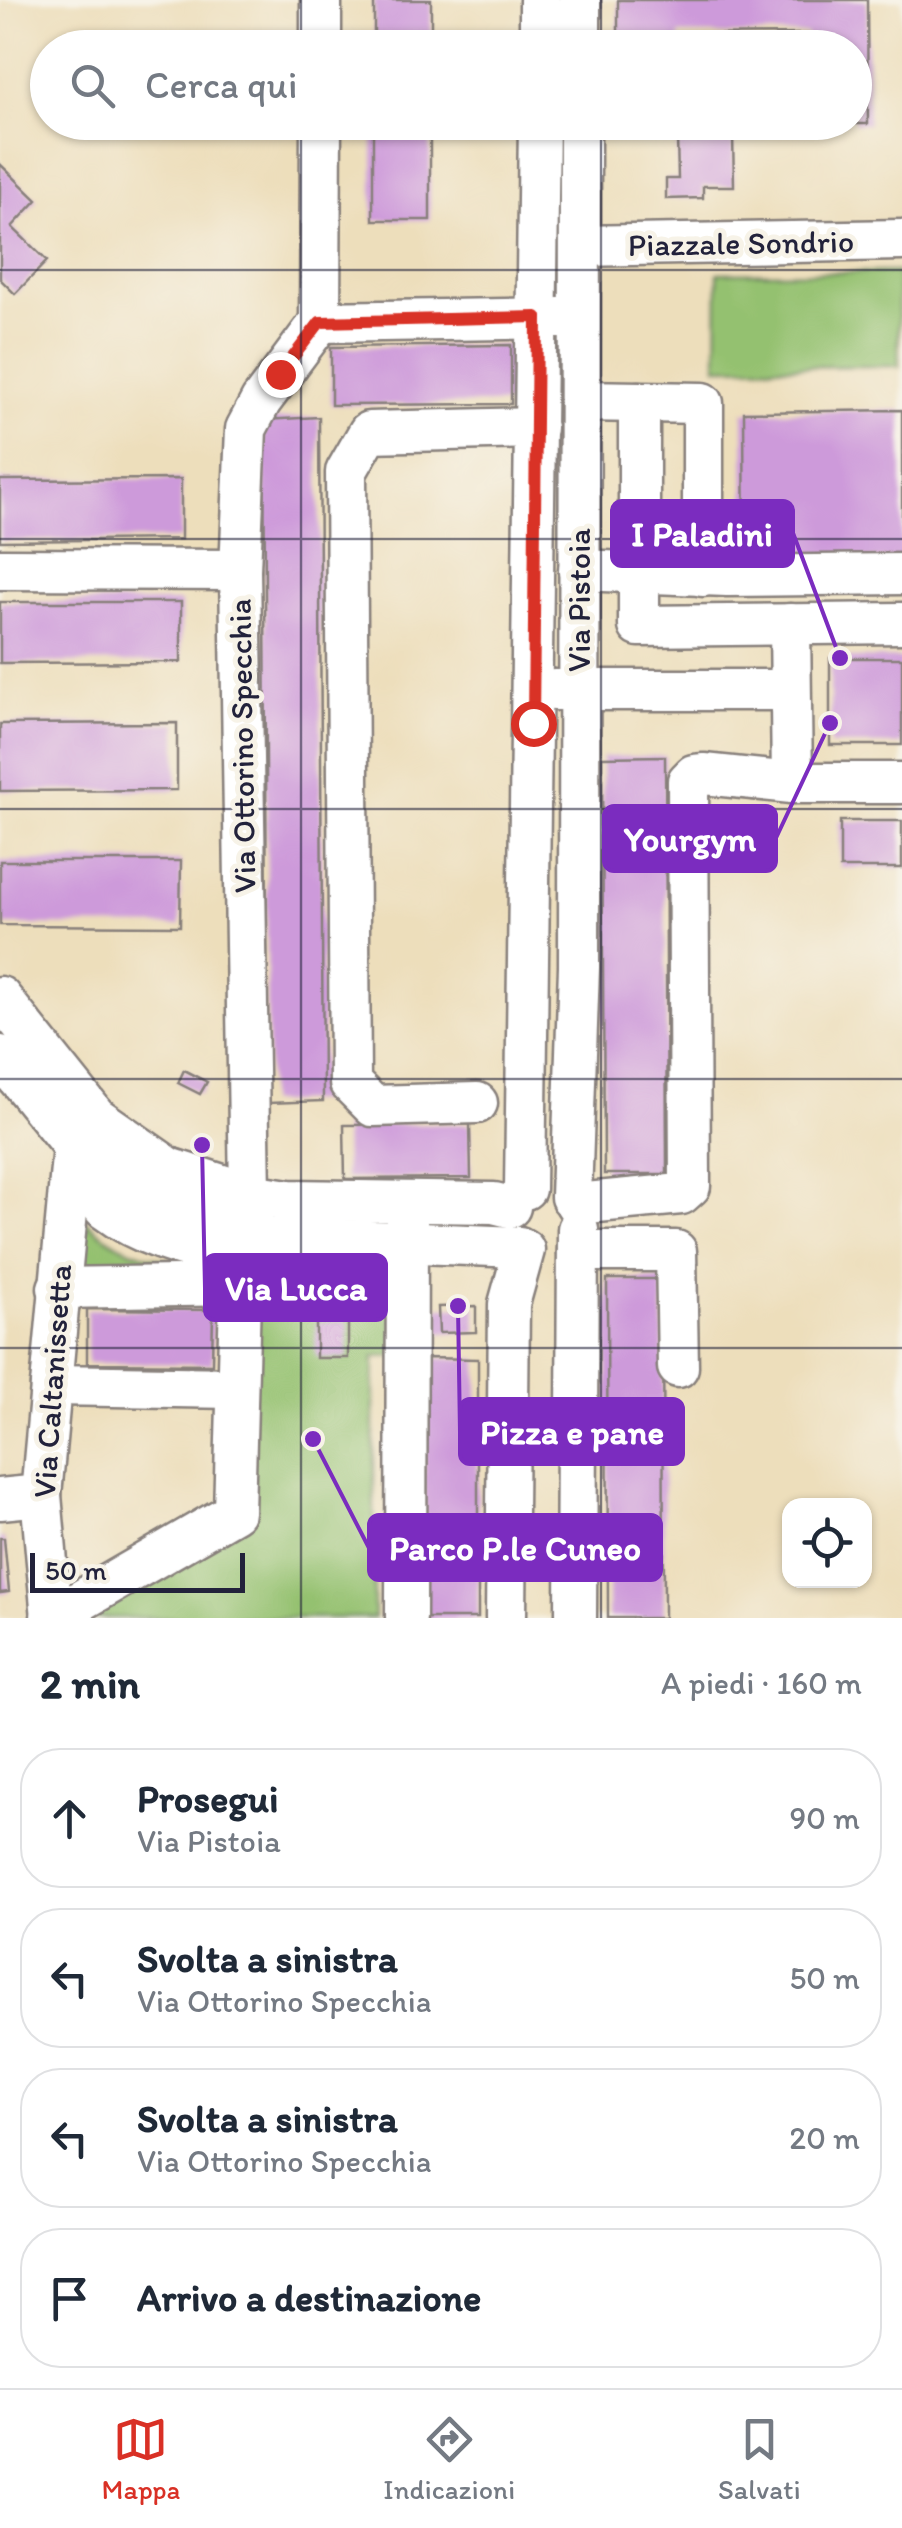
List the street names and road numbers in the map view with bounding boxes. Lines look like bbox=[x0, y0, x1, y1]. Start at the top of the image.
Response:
street label: Piazzale Sondrio bbox=[627, 222, 855, 264]
street label: Via Pistoia bbox=[560, 528, 598, 672]
street label: Via Ottorino Specchia bbox=[220, 598, 264, 894]
street label: Via Caltanissetta bbox=[25, 1262, 79, 1499]

